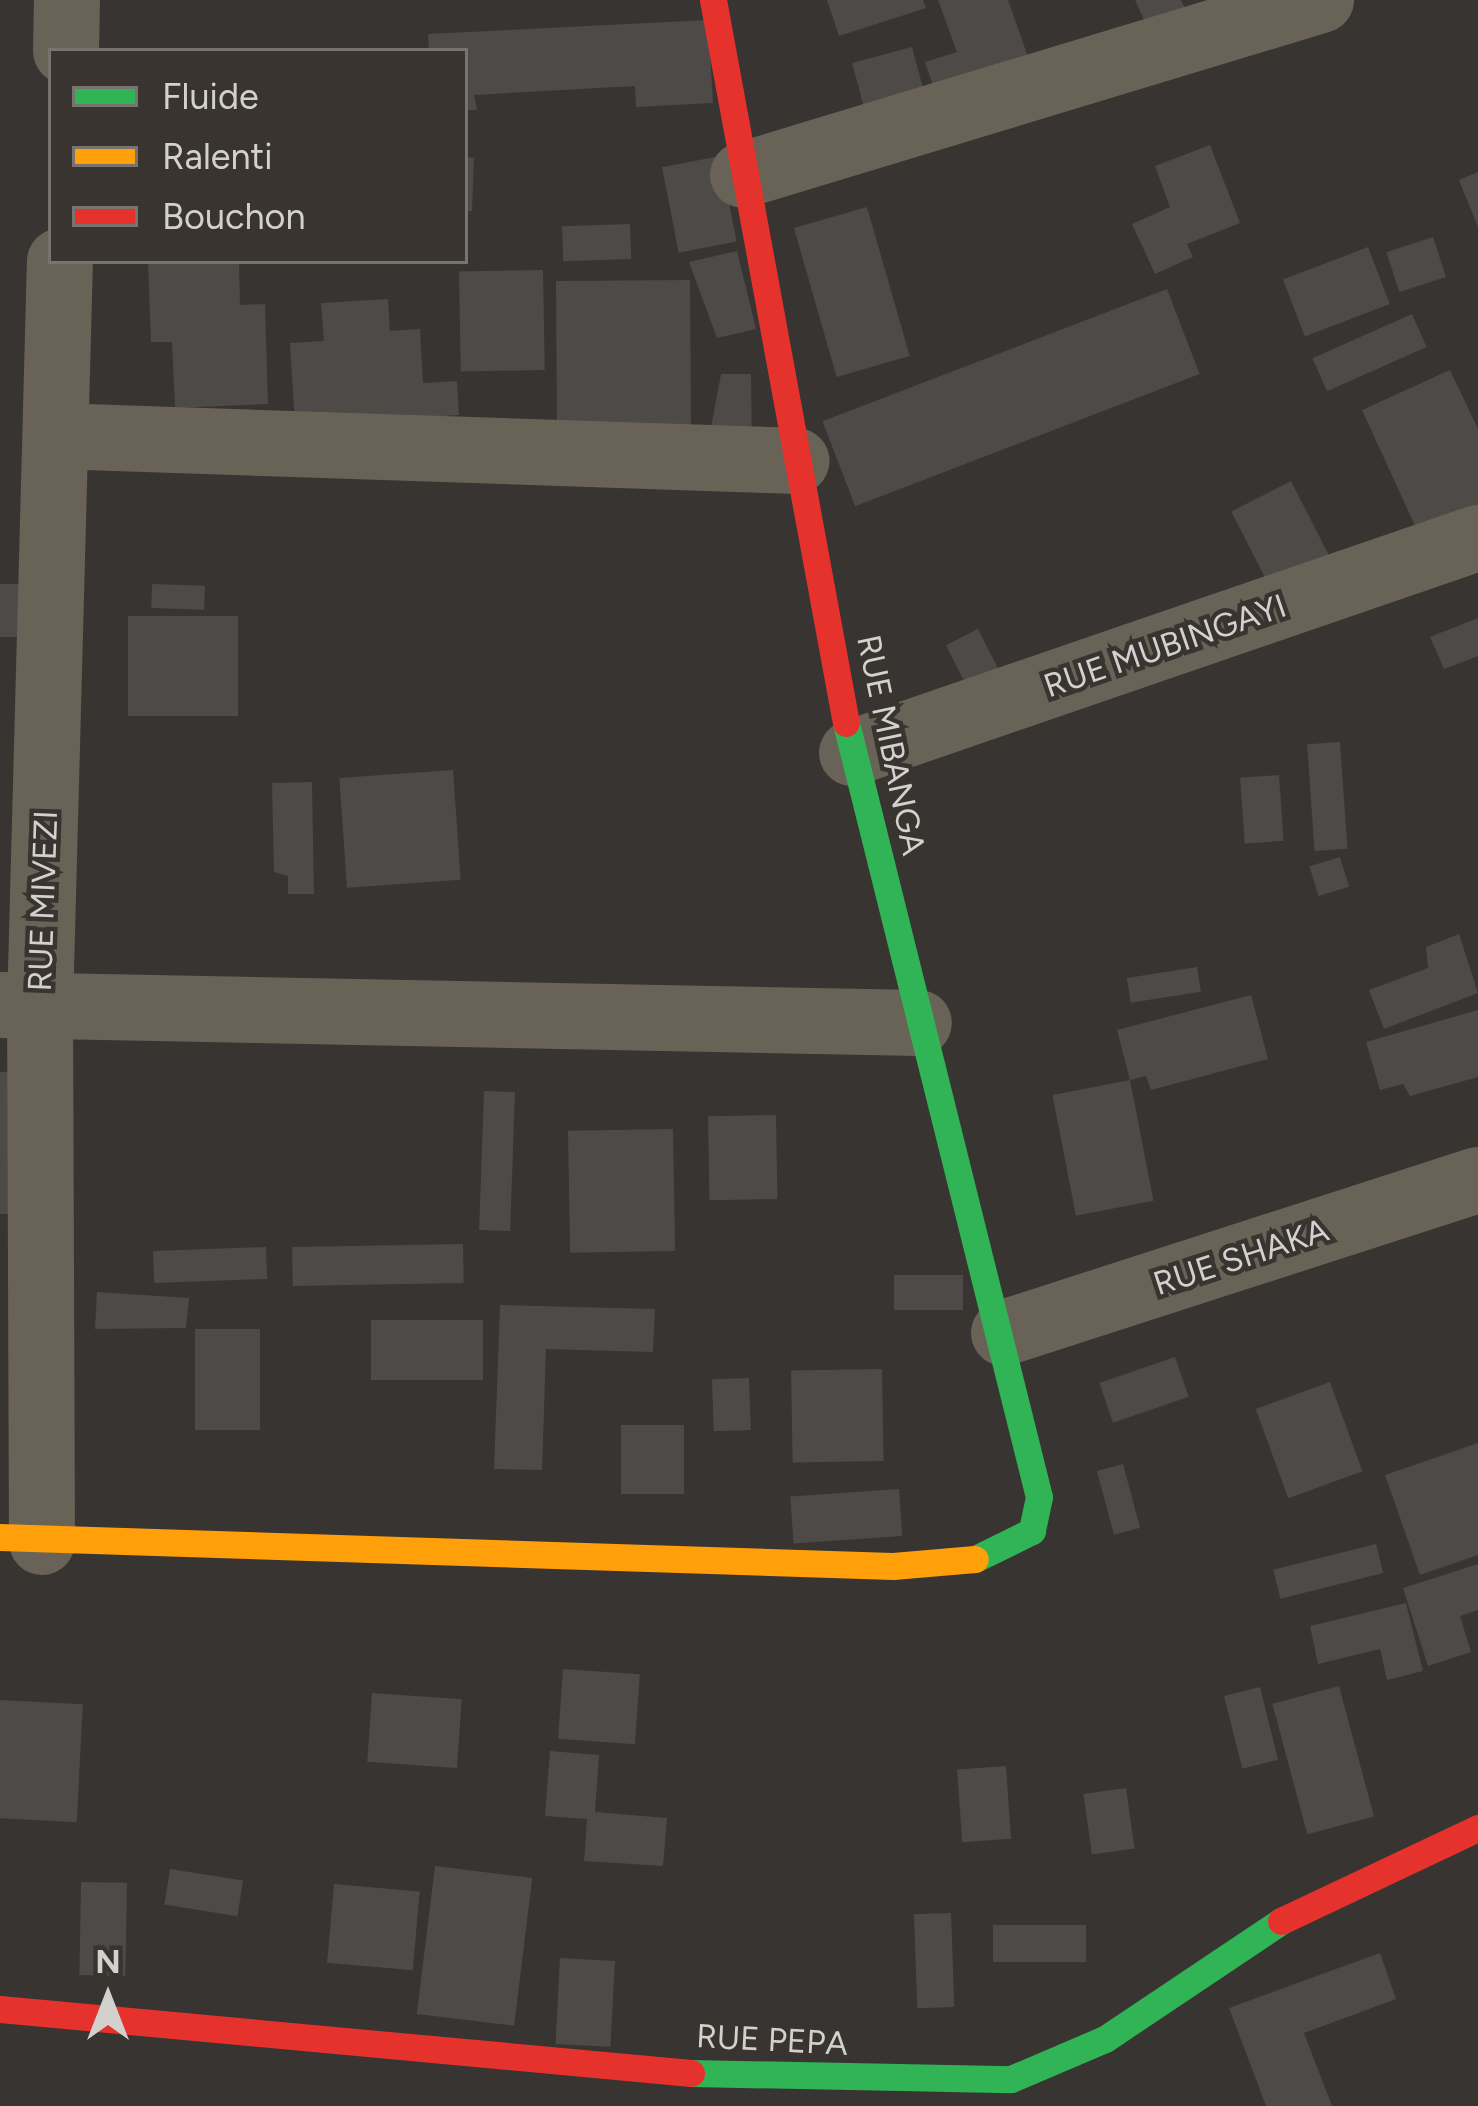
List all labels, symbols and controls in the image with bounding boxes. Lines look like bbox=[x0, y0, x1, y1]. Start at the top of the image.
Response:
legend bbox=[48, 48, 468, 264]
text: Fluide bbox=[162, 75, 259, 118]
text: Ralenti bbox=[162, 135, 273, 178]
text: Bouchon bbox=[162, 195, 306, 238]
street label: RUE MUBINGAYI bbox=[1039, 586, 1291, 706]
street label: RUE MIBANGA bbox=[848, 631, 934, 859]
street label: RUE MIVEZI bbox=[20, 810, 66, 992]
street label: RUE SHAKA bbox=[1149, 1210, 1333, 1304]
north arrow bbox=[48, 1938, 168, 2058]
text: N bbox=[95, 1942, 121, 1981]
street label: RUE PEPA bbox=[695, 2016, 849, 2064]

